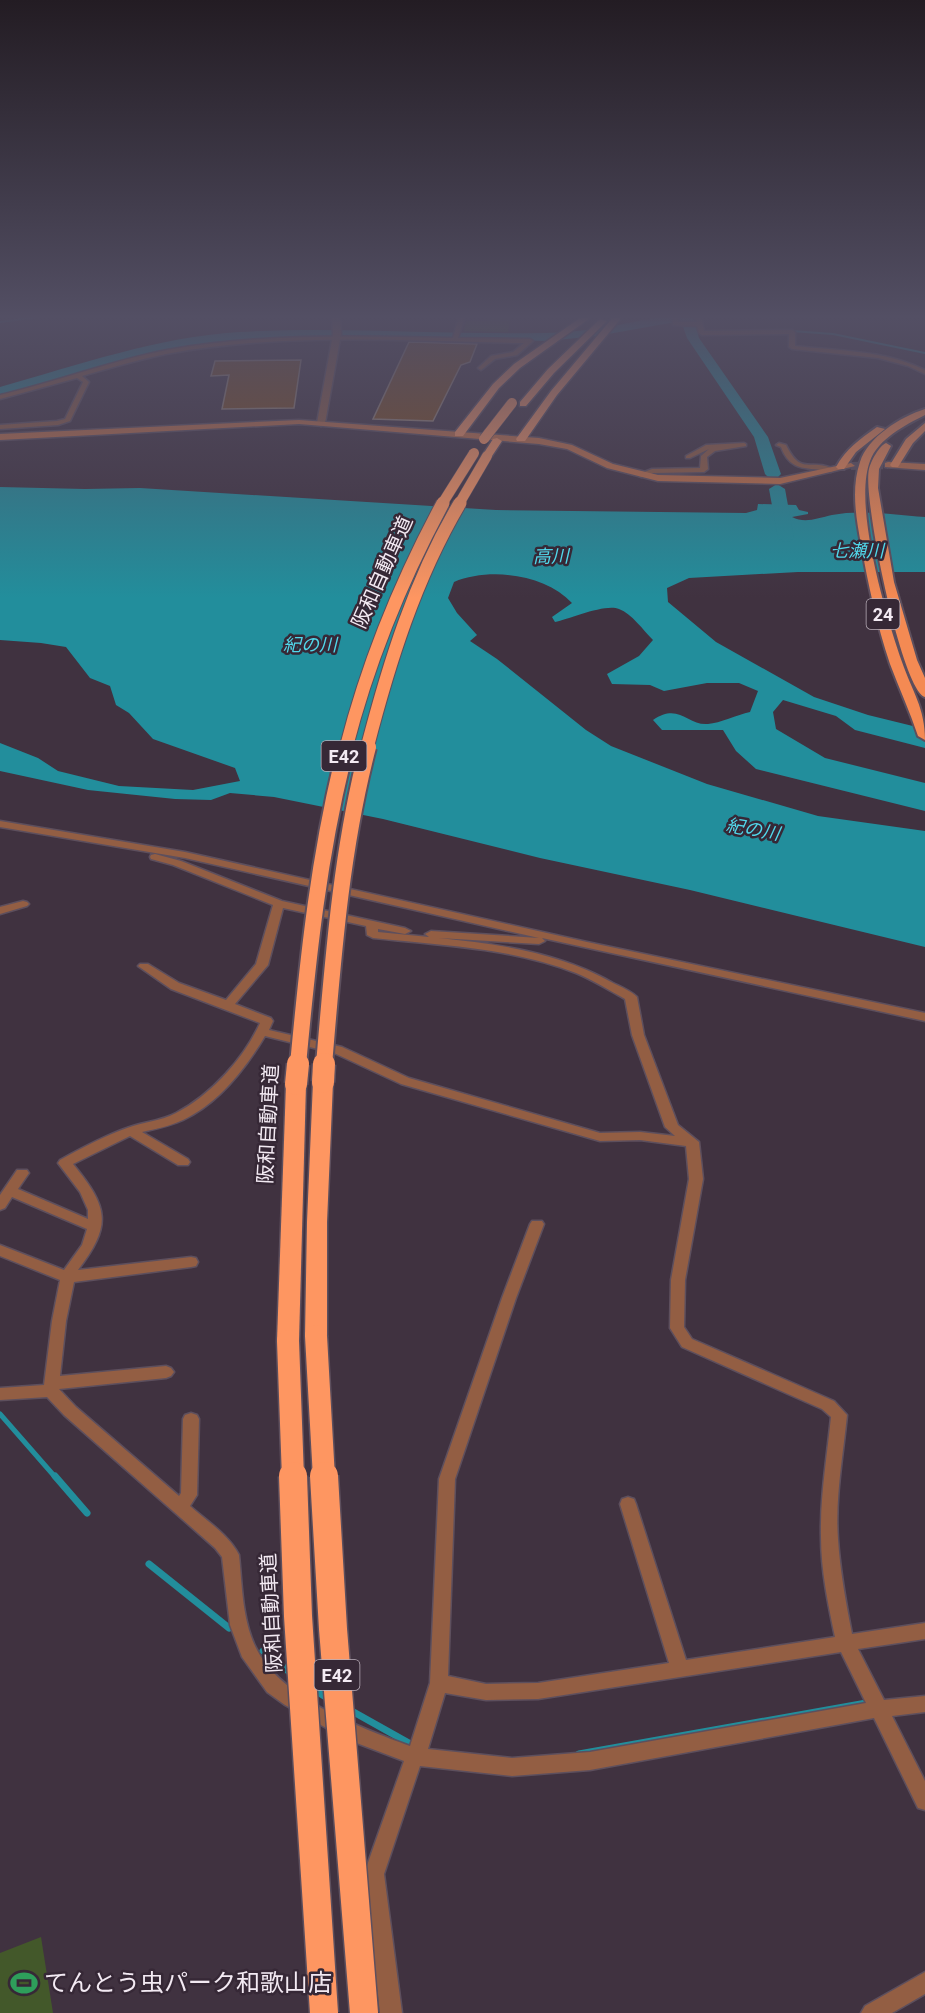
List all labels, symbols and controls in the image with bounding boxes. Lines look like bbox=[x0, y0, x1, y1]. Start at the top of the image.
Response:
street label: 阪和自動車道 bbox=[347, 512, 417, 632]
water label: 七瀬川 bbox=[830, 540, 886, 561]
water label: 高川 bbox=[533, 545, 571, 567]
road number: 24 bbox=[866, 599, 900, 629]
water label: 紀の川 bbox=[283, 634, 339, 655]
road number: E42 bbox=[322, 741, 366, 771]
water label: 紀の川 bbox=[725, 814, 783, 844]
street label: 阪和自動車道 bbox=[253, 1063, 283, 1185]
street label: 阪和自動車道 bbox=[256, 1552, 286, 1674]
road number: E42 bbox=[314, 1660, 360, 1690]
sports icon: てんとう虫パーク和歌山店 bbox=[9, 1968, 39, 1998]
place label: てんとう虫パーク和歌山店 bbox=[44, 1969, 332, 1997]

